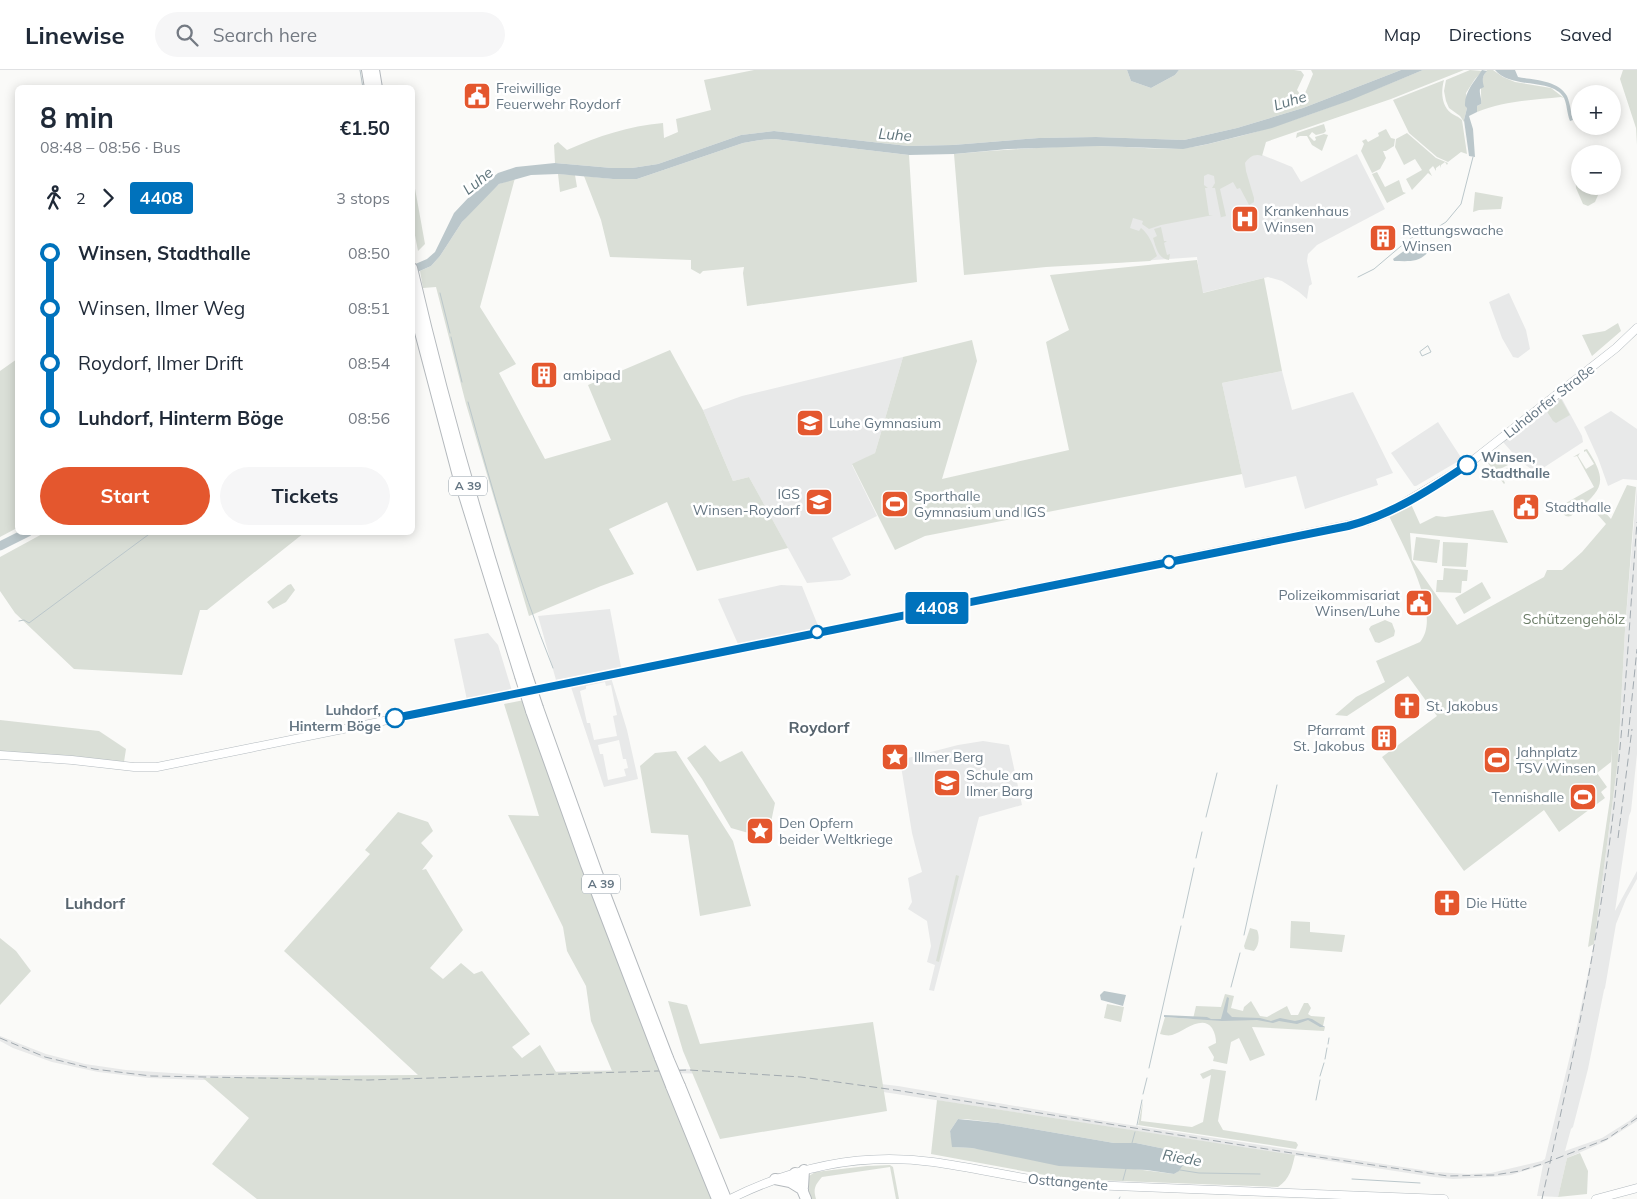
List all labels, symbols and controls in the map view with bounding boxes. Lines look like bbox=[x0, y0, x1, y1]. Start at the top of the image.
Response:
search box bbox=[155, 12, 505, 57]
text: Linewise bbox=[25, 20, 125, 50]
icon: search bbox=[173, 21, 201, 49]
text: Search here bbox=[213, 23, 317, 47]
text: Map bbox=[1384, 23, 1421, 46]
text: Directions bbox=[1449, 23, 1532, 46]
text: Saved bbox=[1560, 23, 1612, 46]
place label: Freiwillige Feuerwehr Roydorf bbox=[496, 79, 621, 113]
public building icon: Freiwillige Feuerwehr Roydorf bbox=[462, 81, 492, 111]
map controls bbox=[1571, 85, 1621, 195]
button: + bbox=[1571, 85, 1621, 135]
water label: Luhe bbox=[1271, 87, 1309, 115]
text: 8 min bbox=[40, 100, 114, 135]
text: €1.50 bbox=[340, 116, 390, 140]
water label: Luhe bbox=[878, 124, 912, 145]
text: 08:48 – 08:56 · Bus bbox=[40, 137, 181, 157]
button: − bbox=[1571, 145, 1621, 195]
water label: Luhe bbox=[459, 163, 497, 199]
icon: walk bbox=[40, 184, 68, 212]
icon: forward bbox=[94, 184, 122, 212]
text: 4408 bbox=[140, 186, 183, 209]
text: 2 bbox=[76, 188, 86, 208]
text: 3 stops bbox=[336, 188, 390, 208]
place label: Krankenhaus Winsen bbox=[1264, 202, 1349, 236]
hospital icon: Krankenhaus Winsen bbox=[1230, 204, 1260, 234]
place label: Rettungswache Winsen bbox=[1402, 221, 1503, 255]
building icon: Rettungswache Winsen bbox=[1368, 223, 1398, 253]
text: Winsen, Stadthalle bbox=[78, 241, 251, 265]
text: 08:50 bbox=[348, 243, 390, 263]
text: Winsen, Ilmer Weg bbox=[78, 296, 245, 320]
text: 08:51 bbox=[348, 298, 390, 318]
text: Roydorf, Ilmer Drift bbox=[78, 351, 243, 375]
text: 08:54 bbox=[348, 353, 390, 373]
building icon: ambipad bbox=[529, 360, 559, 390]
street label: Luhdorfer Straße bbox=[1500, 360, 1598, 442]
place label: ambipad bbox=[563, 366, 621, 384]
text: Luhdorf, Hinterm Böge bbox=[78, 406, 284, 430]
text: 08:56 bbox=[348, 408, 390, 428]
school or university icon: Luhe Gymnasium bbox=[795, 408, 825, 438]
place label: Luhe Gymnasium bbox=[829, 414, 941, 432]
place label: Winsen, Stadthalle bbox=[1481, 448, 1550, 482]
marker: Winsen, Stadthalle bbox=[1457, 455, 1477, 475]
button: Start bbox=[40, 467, 210, 525]
button: Tickets bbox=[220, 467, 390, 525]
road number: A 39 bbox=[449, 476, 487, 496]
place label: IGS Winsen-Roydorf bbox=[693, 485, 800, 519]
school or university icon: IGS Winsen-Roydorf bbox=[804, 487, 834, 517]
place label: Sporthalle Gymnasium und IGS bbox=[914, 487, 1046, 521]
sports icon: Sporthalle Gymnasium und IGS bbox=[880, 489, 910, 519]
public building icon: Stadthalle bbox=[1511, 492, 1541, 522]
place label: Stadthalle bbox=[1545, 498, 1611, 516]
unlabelled marker bbox=[1162, 555, 1176, 569]
place label: Polizeikommisariat Winsen/Luhe bbox=[1278, 586, 1400, 620]
public building icon: Polizeikommisariat Winsen/Luhe bbox=[1404, 588, 1434, 618]
line badge: 4408 bbox=[902, 592, 972, 624]
text: 4408 bbox=[915, 596, 959, 619]
park label: Schützengehölz bbox=[1523, 610, 1625, 628]
unlabelled marker bbox=[810, 625, 824, 639]
church icon: St. Jakobus bbox=[1392, 691, 1422, 721]
place label: St. Jakobus bbox=[1426, 697, 1498, 715]
place label: Luhdorf, Hinterm Böge bbox=[289, 701, 381, 735]
marker: Luhdorf, Hinterm Böge bbox=[385, 708, 405, 728]
district label: Roydorf bbox=[789, 717, 851, 737]
place label: Pfarramt St. Jakobus bbox=[1293, 721, 1365, 755]
building icon: Pfarramt St. Jakobus bbox=[1369, 723, 1399, 753]
place icon: Illmer Berg bbox=[880, 742, 910, 772]
place label: Jahnplatz TSV Winsen bbox=[1516, 743, 1596, 777]
sports icon: Jahnplatz TSV Winsen bbox=[1482, 745, 1512, 775]
place label: Illmer Berg bbox=[914, 748, 984, 766]
place label: Schule am Ilmer Barg bbox=[966, 766, 1033, 800]
school or university icon: Schule am Ilmer Barg bbox=[932, 768, 962, 798]
sports icon: Tennishalle bbox=[1568, 782, 1598, 812]
place label: Tennishalle bbox=[1491, 788, 1564, 806]
place label: Den Opfern beider Weltkriege bbox=[779, 814, 893, 848]
place icon: Den Opfern beider Weltkriege bbox=[745, 816, 775, 846]
road number: A 39 bbox=[582, 874, 620, 894]
church icon: Die Hütte bbox=[1432, 888, 1462, 918]
district label: Luhdorf bbox=[65, 893, 126, 913]
place label: Die Hütte bbox=[1466, 894, 1527, 912]
water label: Riede bbox=[1161, 1145, 1203, 1170]
street label: Osttangente bbox=[1027, 1170, 1109, 1194]

